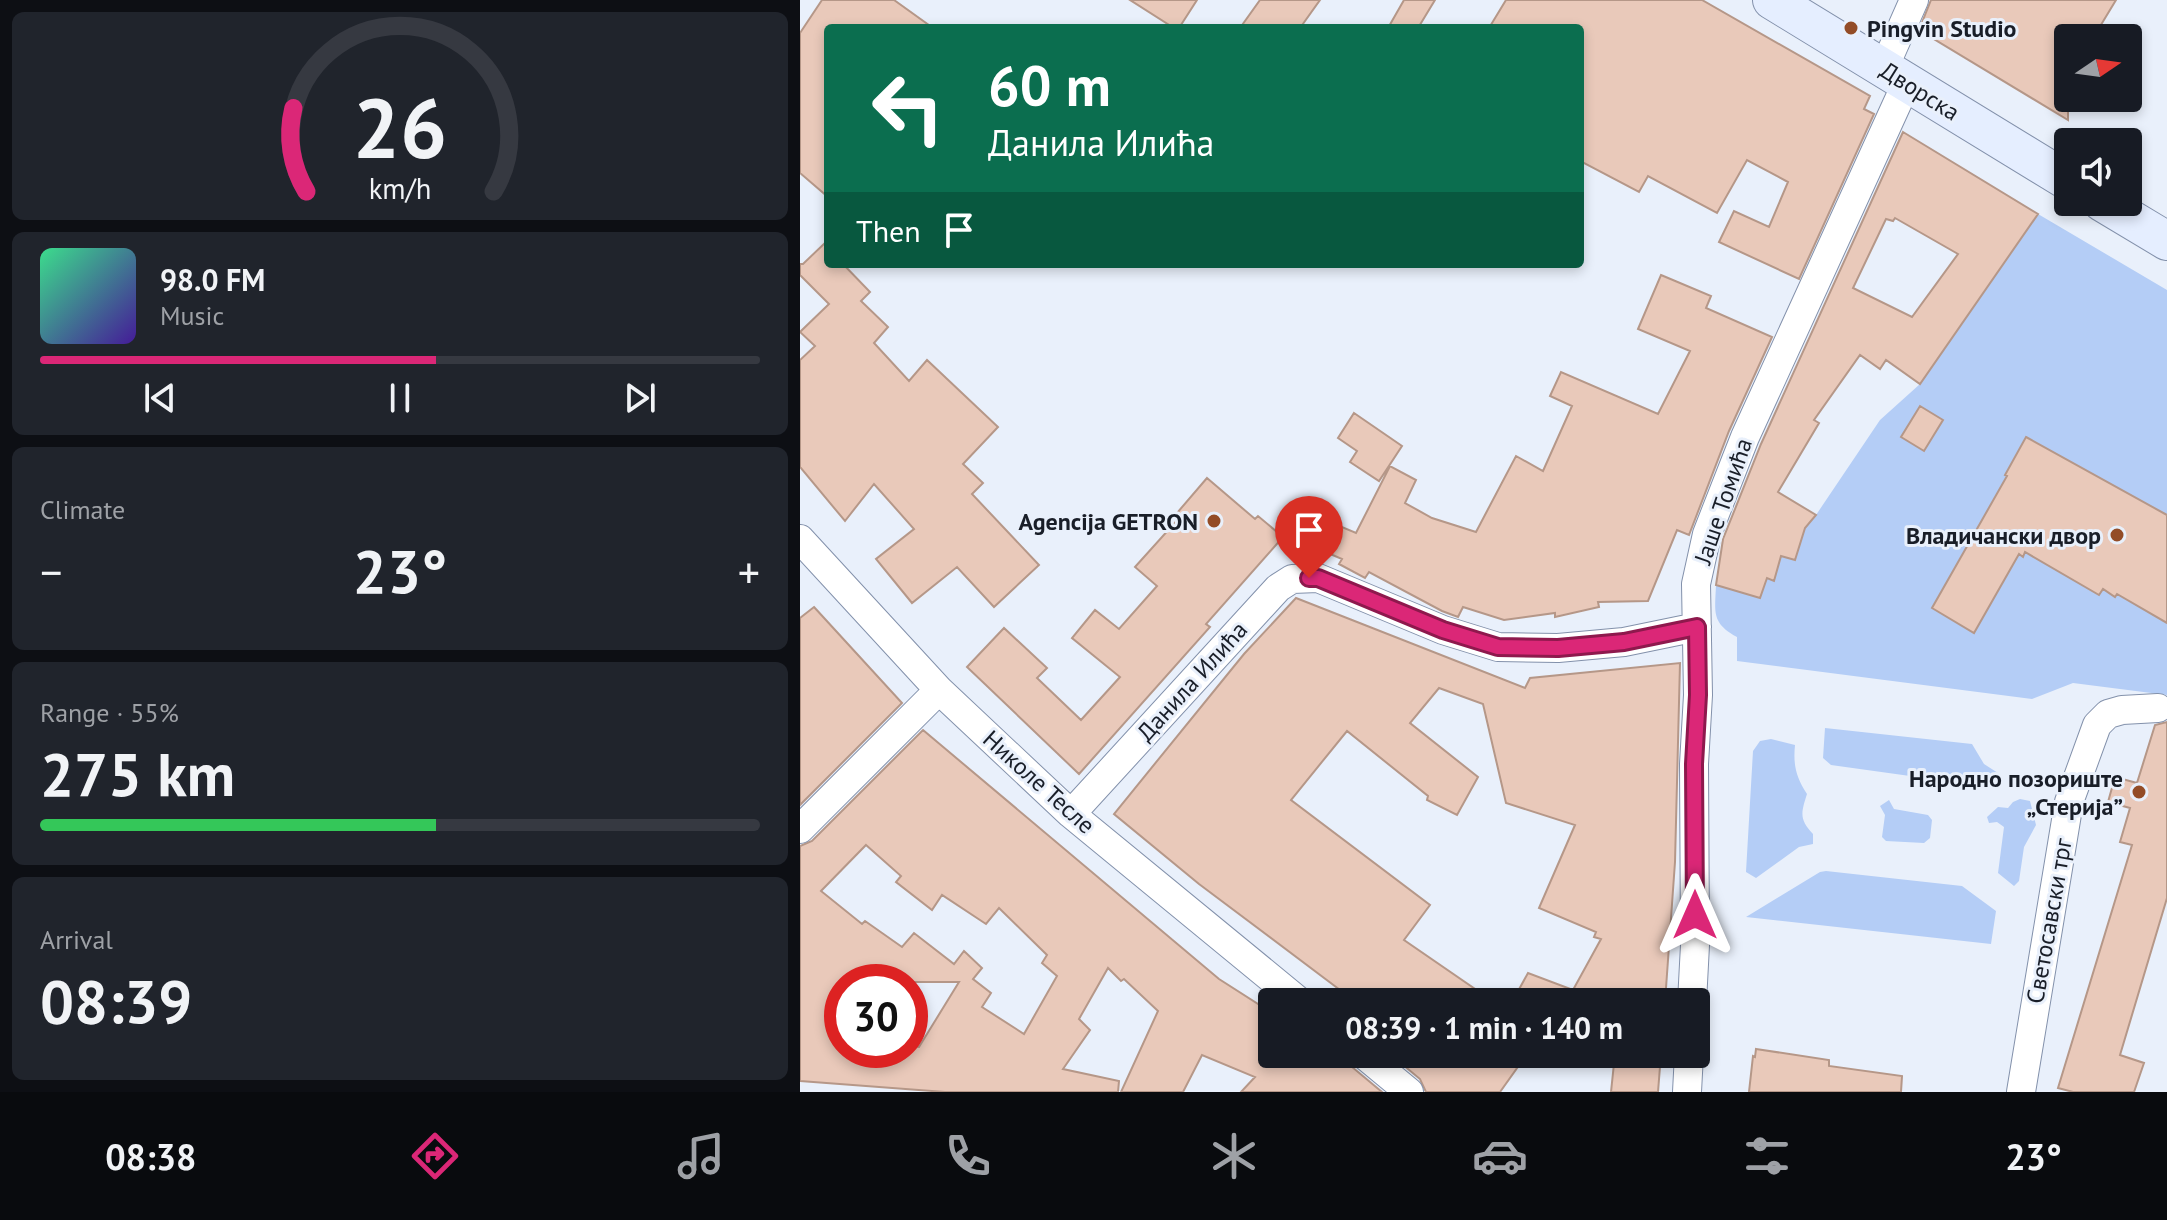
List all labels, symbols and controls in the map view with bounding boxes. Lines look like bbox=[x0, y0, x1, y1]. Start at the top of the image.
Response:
place label: Pingvin Studio bbox=[1867, 13, 2017, 44]
marker: Pingvin Studio bbox=[1842, 19, 1860, 37]
north arrow bbox=[2054, 24, 2142, 112]
map controls bbox=[2054, 24, 2142, 216]
text: 60 m bbox=[988, 49, 1111, 121]
street label: Дворска bbox=[1874, 55, 1966, 127]
icon: left bbox=[856, 56, 960, 160]
text: 26 bbox=[353, 73, 447, 181]
text: Данила Илића bbox=[988, 119, 1214, 166]
button: sound bbox=[2054, 128, 2142, 216]
text: km/h bbox=[369, 170, 431, 207]
icon: arrive bbox=[937, 208, 981, 252]
text: Then bbox=[856, 211, 921, 250]
text: 98.0 FM bbox=[160, 260, 265, 299]
text: Music bbox=[160, 299, 224, 332]
icon: previous bbox=[138, 376, 182, 420]
icon: pause bbox=[378, 376, 422, 420]
icon: next bbox=[618, 376, 662, 420]
street label: Јаше Томића bbox=[1687, 434, 1759, 569]
text: Climate bbox=[40, 493, 125, 526]
pin bbox=[1275, 496, 1343, 578]
place label: Agencija GETRON bbox=[1019, 506, 1198, 537]
icon: arrive bbox=[1287, 508, 1331, 552]
marker: Agencija GETRON bbox=[1205, 512, 1223, 530]
place label: Владичански двор bbox=[1906, 520, 2101, 551]
marker: Владичански двор bbox=[2108, 526, 2126, 544]
text: 23° bbox=[353, 532, 447, 610]
text: − bbox=[40, 543, 62, 600]
text: + bbox=[738, 543, 760, 600]
street label: Данила Илића bbox=[1130, 615, 1254, 747]
text: Range · 55% bbox=[40, 696, 179, 729]
street label: Николе Тесле bbox=[976, 724, 1102, 840]
text: 275 km bbox=[40, 735, 235, 813]
place label: Народно позориште „Стерија” bbox=[1909, 763, 2123, 822]
marker: Народно позориште „Стерија” bbox=[2130, 783, 2148, 801]
street label: Светосавски трг bbox=[2019, 836, 2079, 1006]
position arrow bbox=[1653, 873, 1737, 957]
text: Arrival bbox=[40, 923, 113, 956]
text: 08:39 bbox=[40, 962, 192, 1040]
speed limit sign: 30 bbox=[824, 964, 928, 1068]
text: 08:39 · 1 min · 140 m bbox=[1345, 1008, 1623, 1047]
icon: directions bbox=[407, 1128, 463, 1184]
icon: music bbox=[673, 1128, 729, 1184]
icon: phone bbox=[940, 1128, 996, 1184]
icon: climate bbox=[1206, 1128, 1262, 1184]
icon: car bbox=[1472, 1128, 1528, 1184]
icon: filters bbox=[1739, 1128, 1795, 1184]
text: 08:38 bbox=[105, 1133, 197, 1180]
text: 23° bbox=[2005, 1133, 2062, 1180]

